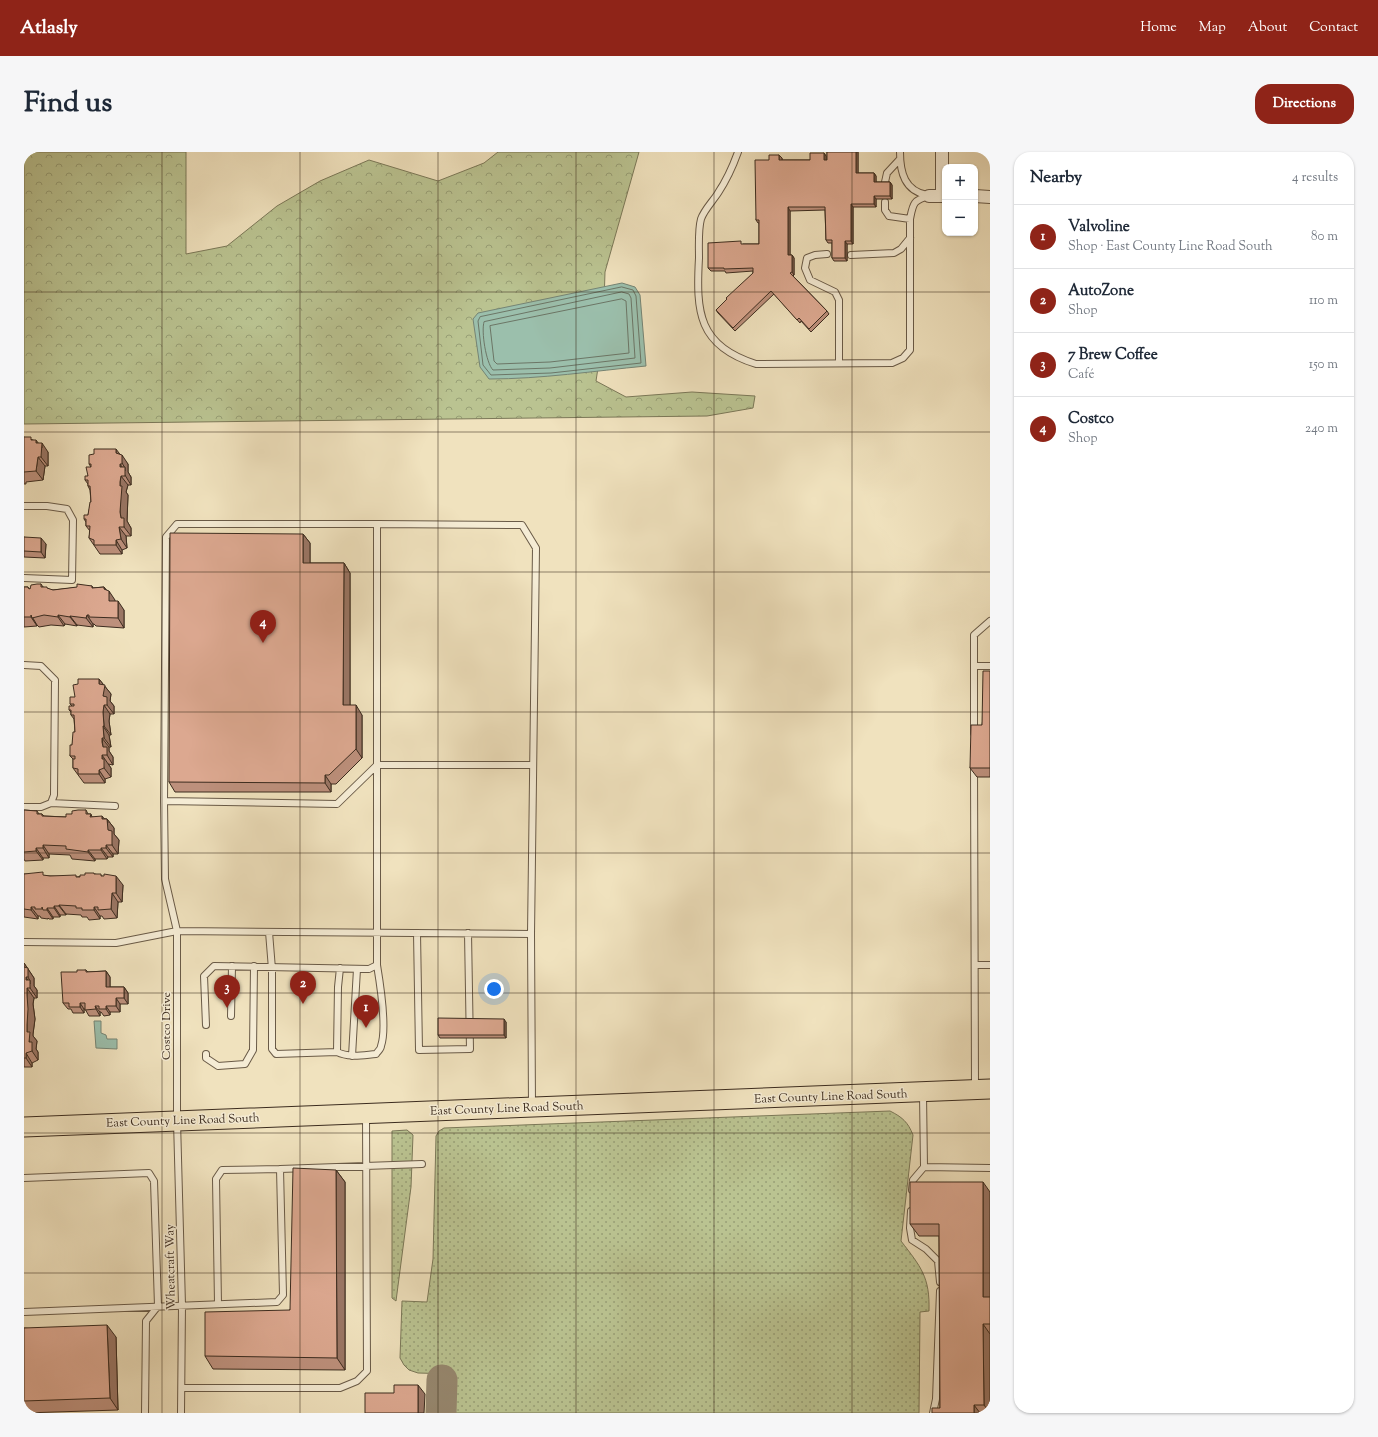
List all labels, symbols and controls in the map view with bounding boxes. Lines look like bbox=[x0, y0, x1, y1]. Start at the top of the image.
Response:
text: Atlasly bbox=[20, 15, 78, 42]
text: Home bbox=[1140, 18, 1177, 38]
text: Map bbox=[1199, 18, 1226, 38]
text: About bbox=[1248, 18, 1287, 38]
text: Contact bbox=[1309, 18, 1358, 38]
text: Find us bbox=[24, 84, 112, 124]
button: Directions bbox=[1255, 84, 1354, 124]
map controls bbox=[942, 164, 978, 236]
button: + bbox=[942, 164, 978, 200]
text: Nearby bbox=[1030, 166, 1082, 190]
text: 4 results bbox=[1292, 169, 1338, 187]
button: − bbox=[942, 200, 978, 236]
text: Valvoline bbox=[1068, 217, 1130, 238]
text: 1 bbox=[1041, 228, 1045, 246]
text: 80 m bbox=[1311, 228, 1338, 246]
text: Shop · East County Line Road South bbox=[1068, 238, 1273, 256]
text: AutoZone bbox=[1068, 281, 1134, 302]
text: 2 bbox=[1040, 292, 1046, 310]
text: 110 m bbox=[1309, 292, 1338, 310]
text: Shop bbox=[1068, 302, 1097, 320]
text: 7 Brew Coffee bbox=[1068, 345, 1158, 366]
text: 3 bbox=[1040, 356, 1046, 374]
text: 150 m bbox=[1309, 356, 1338, 374]
text: Café bbox=[1068, 366, 1095, 384]
text: Costco bbox=[1068, 409, 1114, 430]
text: 4 bbox=[1040, 420, 1046, 438]
text: 240 m bbox=[1305, 420, 1338, 438]
text: Shop bbox=[1068, 430, 1097, 448]
pin: 4 bbox=[250, 610, 276, 643]
pin: 2 bbox=[290, 971, 316, 1004]
pin: 3 bbox=[214, 975, 240, 1008]
your location bbox=[484, 979, 504, 999]
street label: Costco Drive bbox=[158, 992, 176, 1060]
pin: 1 bbox=[353, 995, 379, 1028]
street label: East County Line Road South bbox=[754, 1085, 908, 1109]
street label: East County Line Road South bbox=[430, 1097, 584, 1121]
street label: East County Line Road South bbox=[106, 1109, 260, 1133]
street label: Wheatcraft Way bbox=[161, 1224, 181, 1310]

